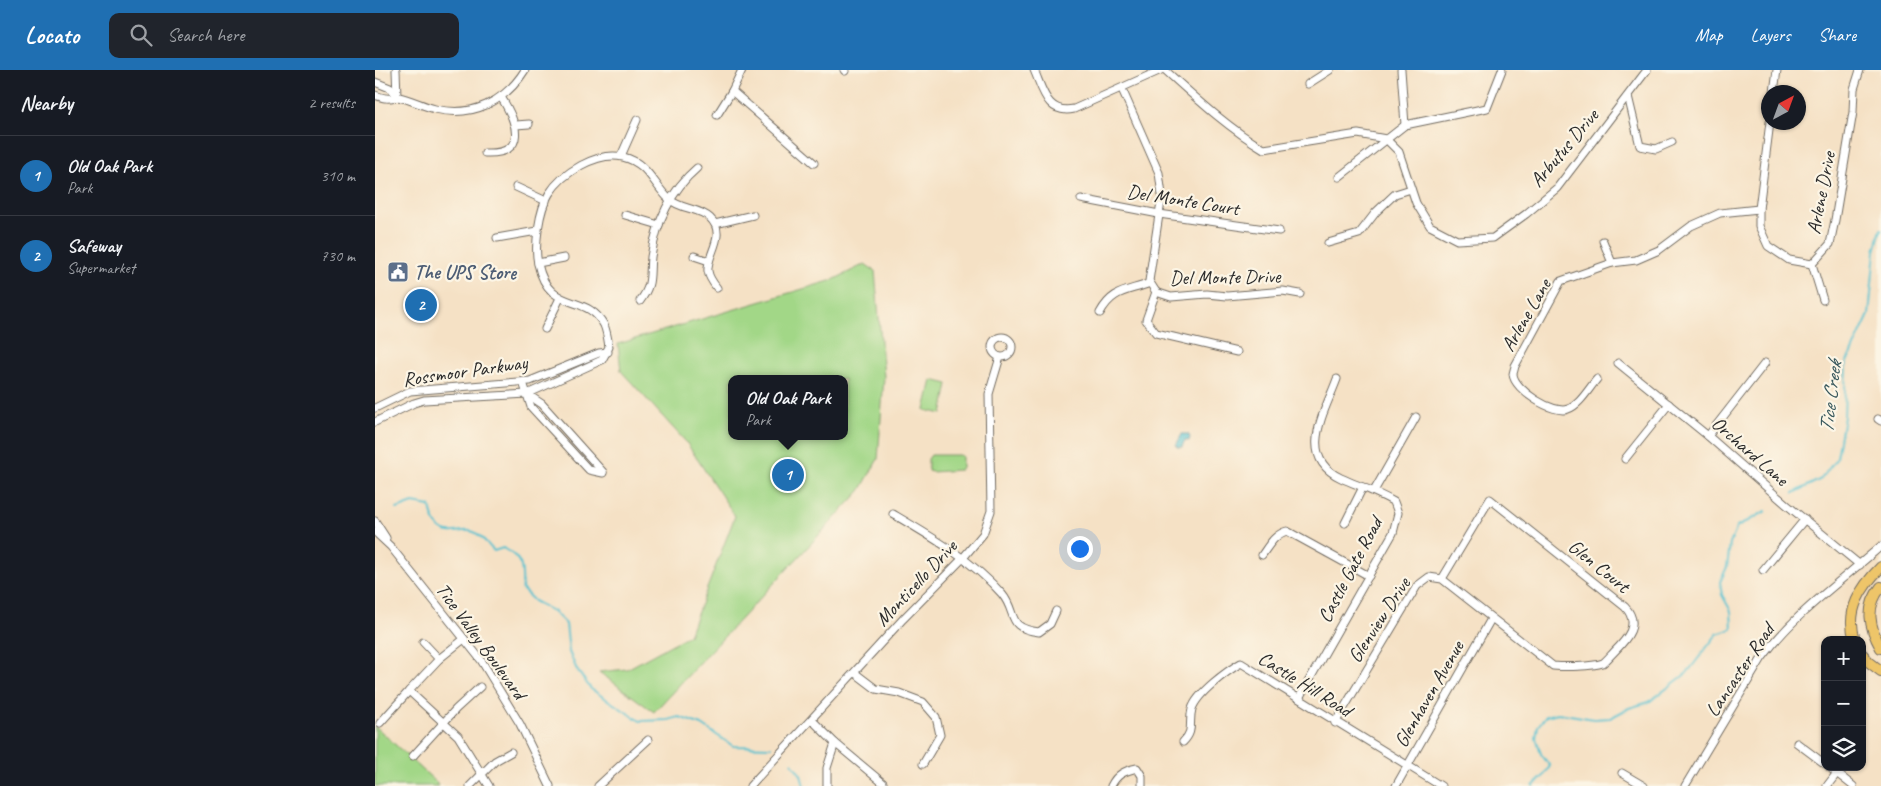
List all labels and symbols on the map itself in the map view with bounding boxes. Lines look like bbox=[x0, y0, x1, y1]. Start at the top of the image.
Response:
north arrow bbox=[1761, 85, 1806, 130]
street label: Arbutus Drive bbox=[1524, 103, 1605, 192]
street label: Arlene Drive bbox=[1801, 148, 1841, 236]
street label: Del Monte Court bbox=[1125, 179, 1243, 222]
public building icon: The UPS Store bbox=[386, 260, 410, 284]
place label: The UPS Store bbox=[414, 260, 517, 285]
street label: Del Monte Drive bbox=[1169, 264, 1282, 290]
street label: Arlene Lane bbox=[1495, 273, 1557, 356]
pin: 2 bbox=[405, 286, 437, 324]
street label: Rossmoor Parkway bbox=[401, 350, 530, 392]
water label: Tice Creek bbox=[1813, 355, 1848, 434]
street label: Orchard Lane bbox=[1706, 411, 1795, 492]
pin: 1 bbox=[772, 456, 804, 494]
street label: Castle Gate Road bbox=[1312, 510, 1390, 627]
street label: Monticello Drive bbox=[870, 533, 963, 631]
street label: Glen Court bbox=[1563, 534, 1637, 600]
your location bbox=[1067, 536, 1093, 562]
street label: Glenview Drive bbox=[1342, 571, 1417, 667]
street label: Tice Valley Boulevard bbox=[430, 578, 533, 707]
street label: Lancaster Road bbox=[1700, 616, 1782, 721]
street label: Glenhaven Avenue bbox=[1388, 635, 1470, 752]
street label: Castle Hill Road bbox=[1253, 645, 1359, 724]

